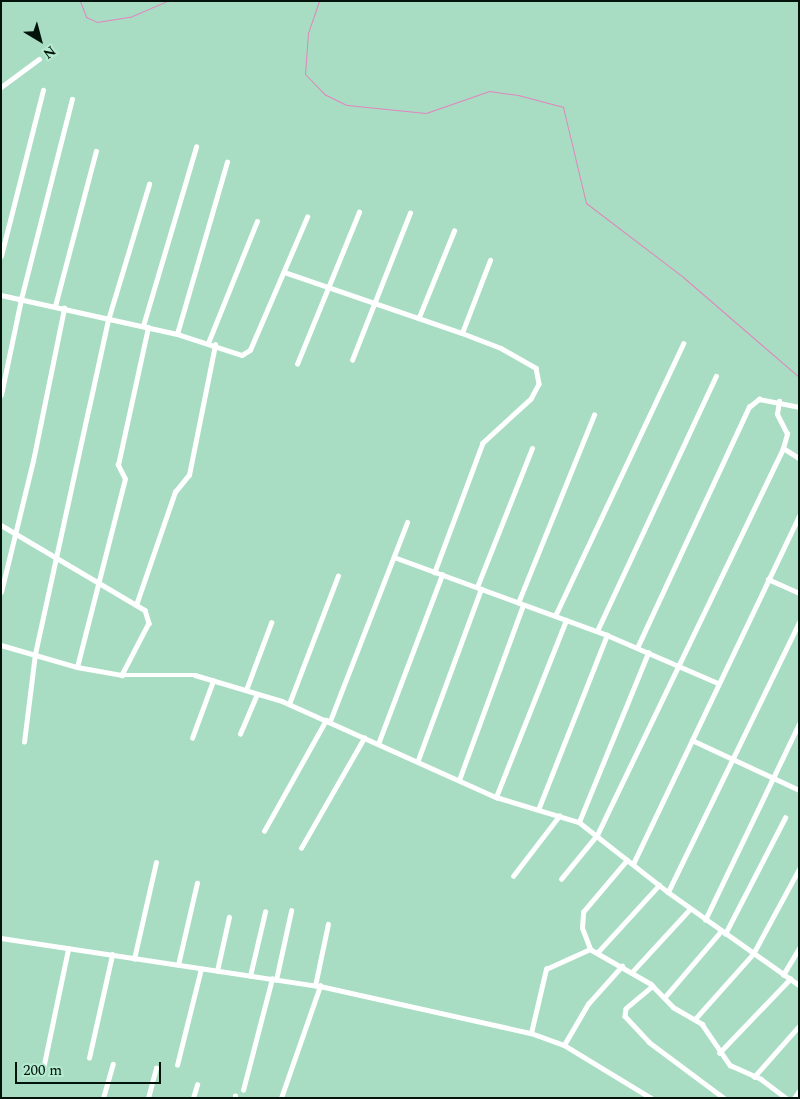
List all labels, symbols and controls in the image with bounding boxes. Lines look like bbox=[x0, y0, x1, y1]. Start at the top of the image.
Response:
north arrow bbox=[15, 15, 65, 65]
text: N bbox=[38, 41, 60, 64]
scale bar bbox=[18, 1052, 164, 1084]
text: 200 m bbox=[23, 1059, 62, 1082]

